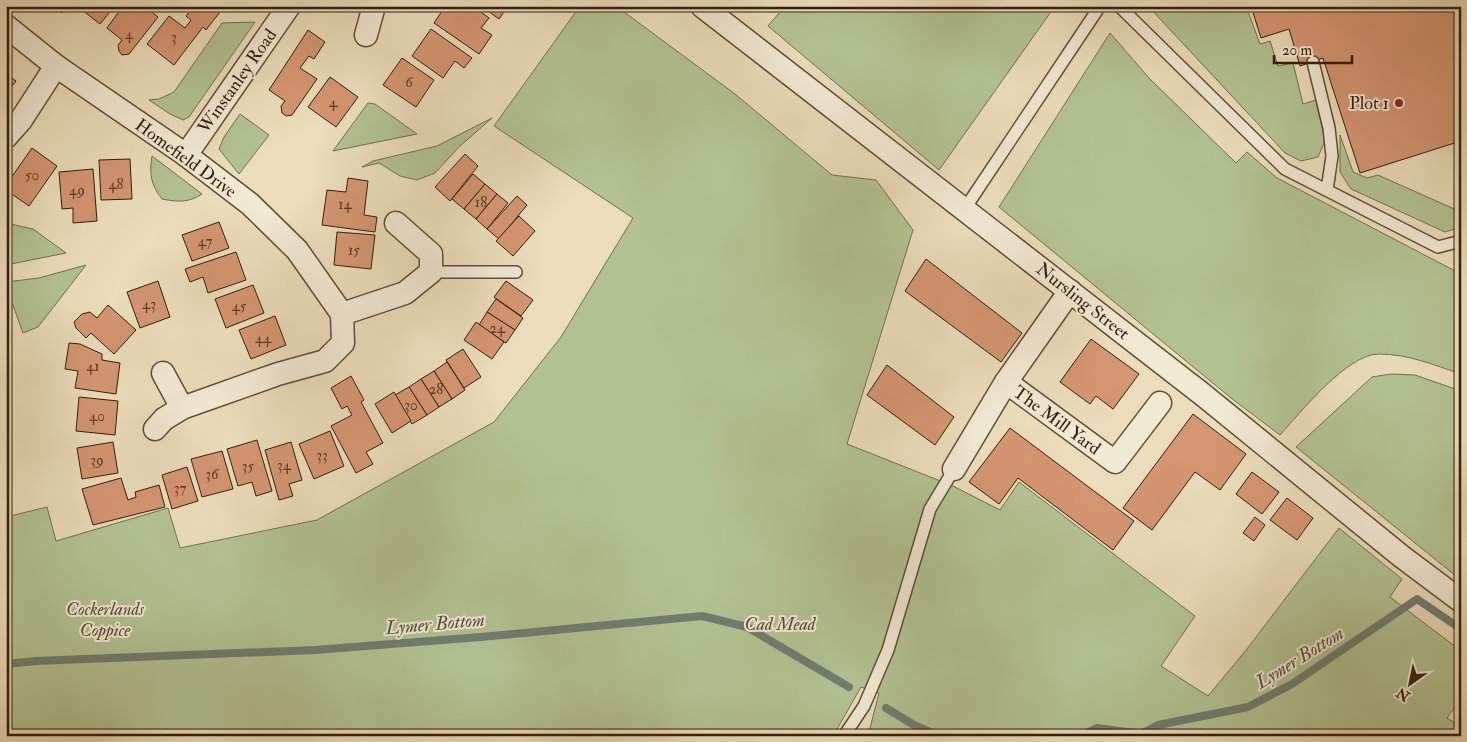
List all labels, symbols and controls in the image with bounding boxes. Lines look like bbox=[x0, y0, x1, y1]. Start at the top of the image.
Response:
street label: Winstanley Road bbox=[192, 24, 282, 139]
house number: 4 bbox=[125, 25, 134, 44]
house number: 3 bbox=[171, 28, 177, 47]
scale bar bbox=[1274, 32, 1352, 64]
text: 20 m bbox=[1282, 41, 1312, 60]
house number: 6 bbox=[405, 73, 414, 92]
place label: Plot 1 bbox=[1349, 92, 1389, 115]
house number: 4 bbox=[329, 93, 338, 112]
marker: Plot 1 bbox=[1393, 97, 1405, 109]
street label: Homefield Drive bbox=[130, 114, 242, 203]
house number: 50 bbox=[25, 166, 39, 185]
house number: 48 bbox=[108, 175, 124, 194]
house number: 49 bbox=[69, 181, 85, 200]
house number: 18 bbox=[475, 193, 487, 212]
house number: 14 bbox=[338, 195, 353, 214]
house number: 47 bbox=[198, 232, 212, 251]
house number: 15 bbox=[348, 241, 360, 260]
street label: Nursling Street bbox=[1031, 258, 1134, 345]
house number: 43 bbox=[142, 295, 156, 314]
house number: 45 bbox=[232, 297, 247, 316]
house number: 24 bbox=[489, 319, 506, 338]
house number: 44 bbox=[255, 329, 272, 348]
house number: 41 bbox=[86, 357, 100, 376]
house number: 28 bbox=[429, 380, 443, 399]
street label: The Mill Yard bbox=[1008, 381, 1105, 460]
house number: 30 bbox=[404, 396, 418, 415]
house number: 40 bbox=[89, 407, 105, 426]
house number: 33 bbox=[316, 446, 328, 465]
house number: 39 bbox=[90, 451, 104, 470]
house number: 34 bbox=[277, 456, 292, 475]
house number: 35 bbox=[242, 457, 255, 476]
house number: 36 bbox=[205, 465, 220, 484]
house number: 37 bbox=[174, 479, 186, 498]
park label: Cockerlands Coppice bbox=[66, 598, 145, 642]
water label: Lymer Bottom bbox=[383, 608, 486, 640]
park label: Cad Mead bbox=[745, 613, 817, 636]
water label: Lymer Bottom bbox=[1250, 621, 1348, 695]
north arrow bbox=[1384, 660, 1434, 710]
text: N bbox=[1393, 684, 1414, 706]

